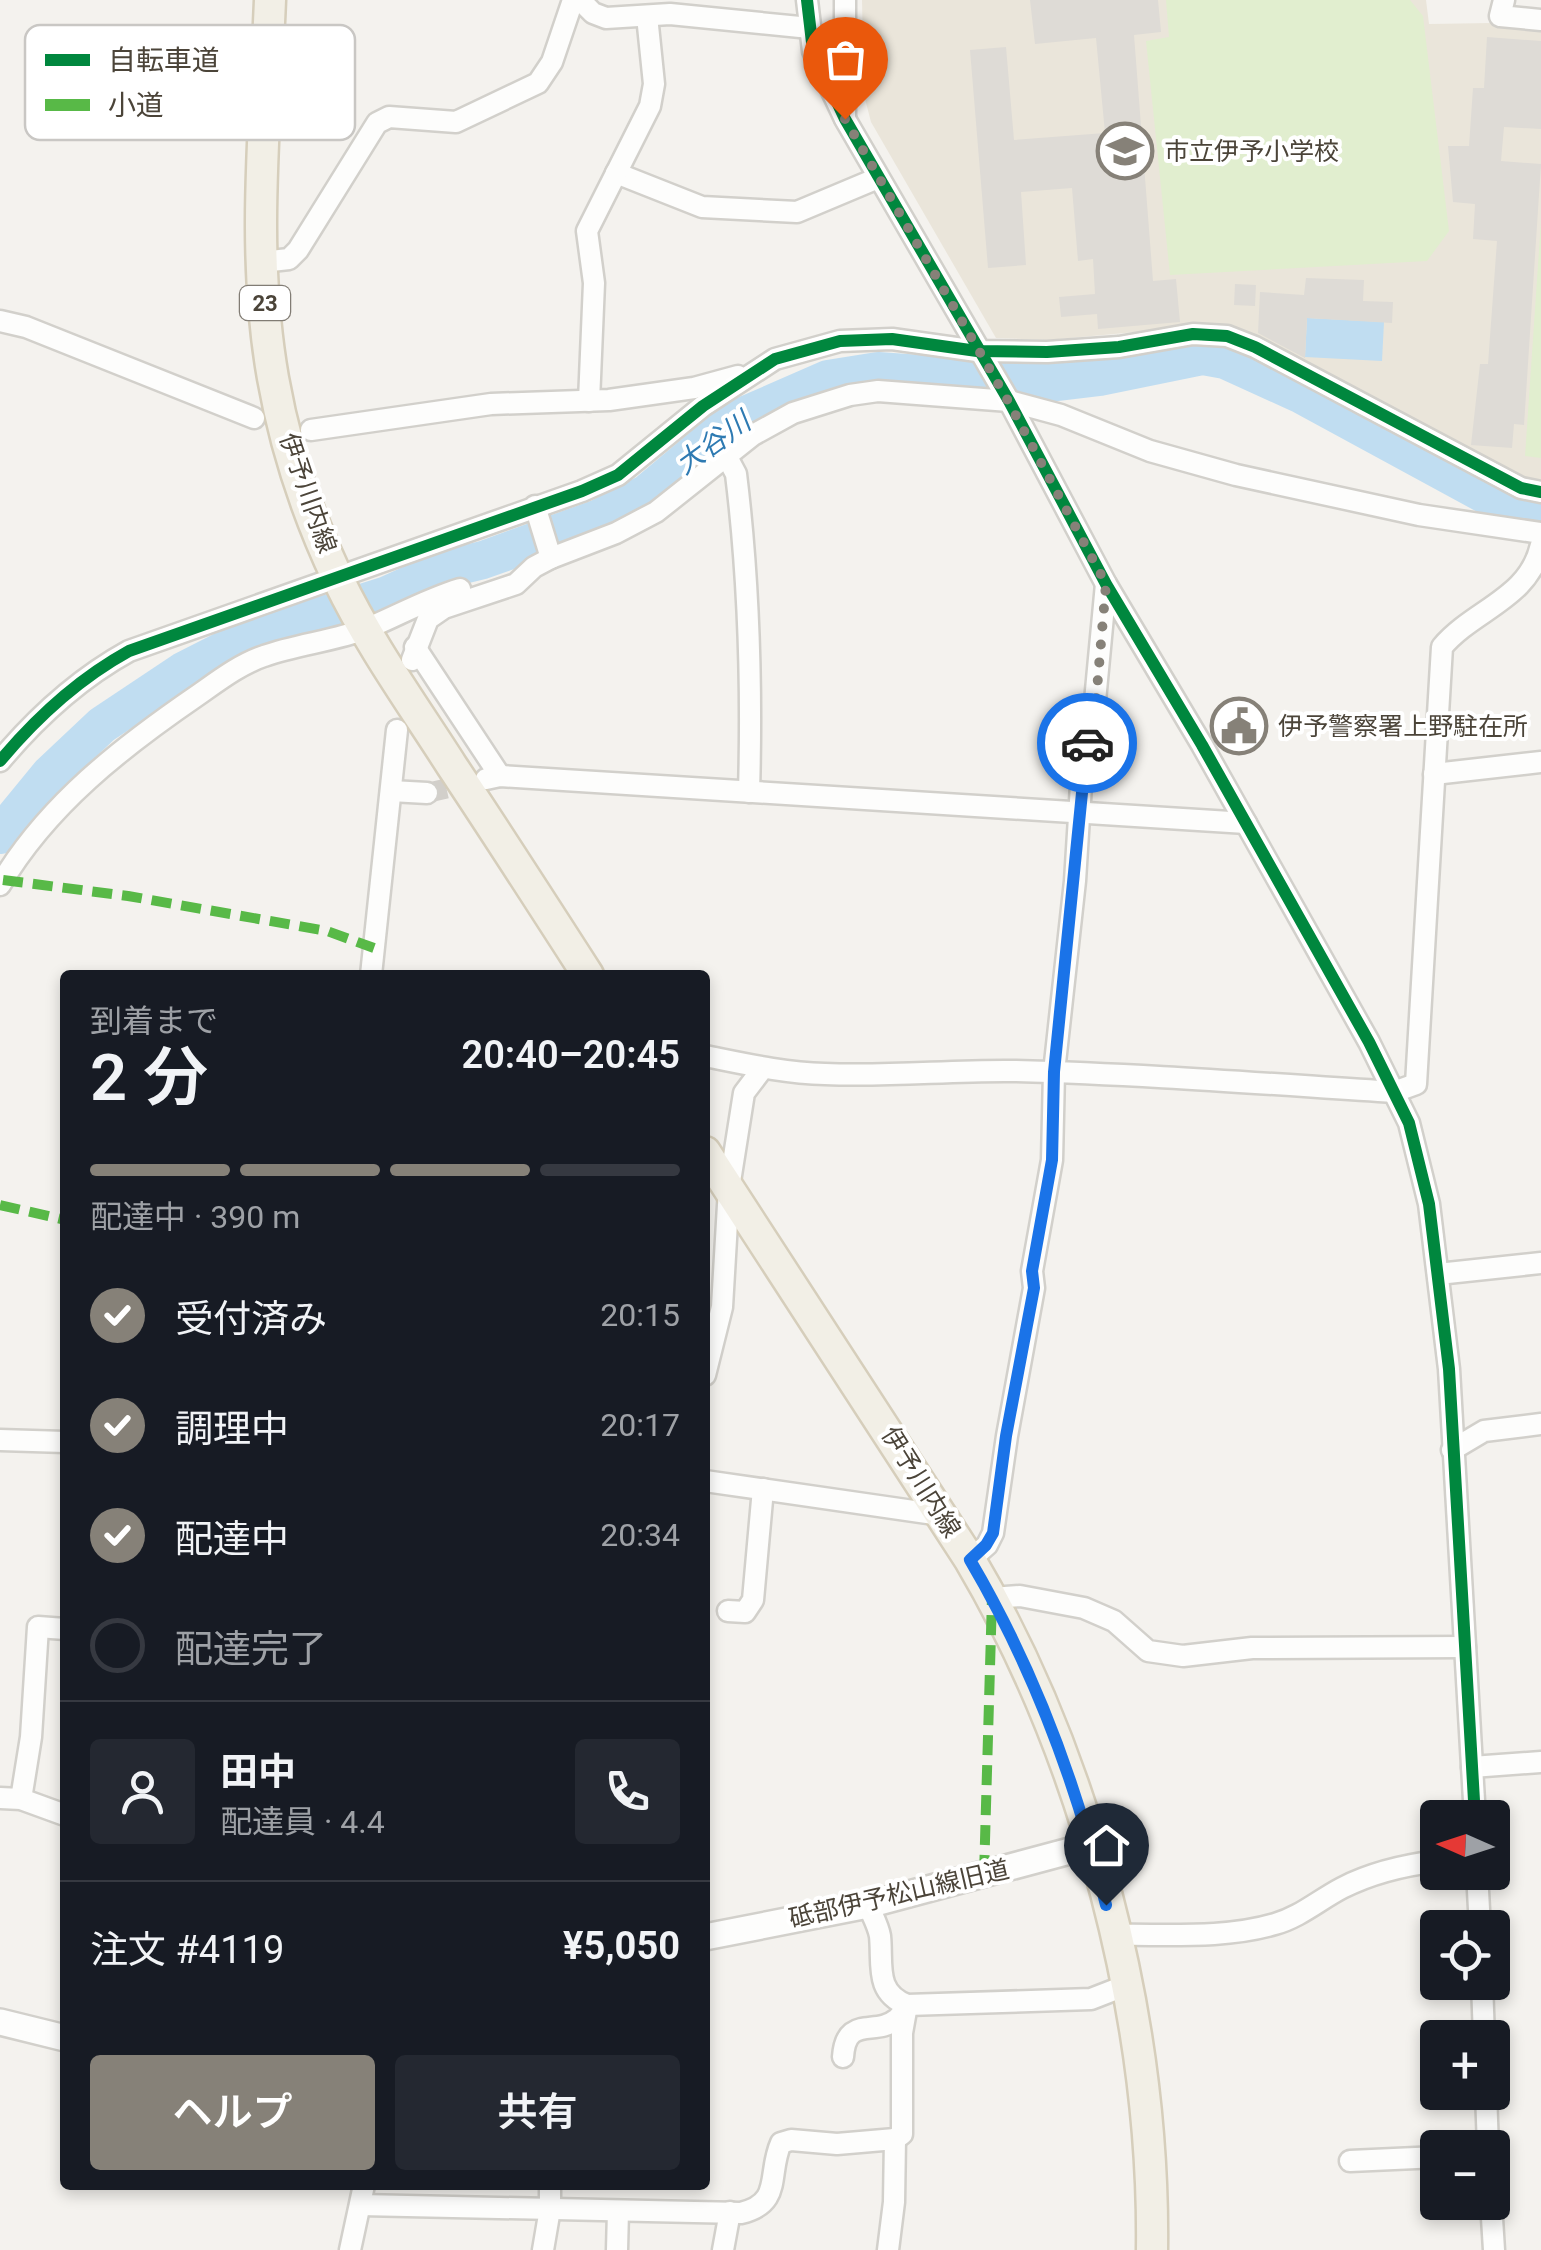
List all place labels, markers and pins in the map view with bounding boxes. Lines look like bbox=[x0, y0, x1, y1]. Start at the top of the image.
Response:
pin bbox=[803, 17, 888, 120]
school or university icon: 市立伊予小学校 bbox=[1095, 121, 1155, 181]
place label: 市立伊予小学校 bbox=[1164, 137, 1339, 166]
public building icon: 伊予警察署上野駐在所 bbox=[1209, 696, 1269, 756]
place label: 伊予警察署上野駐在所 bbox=[1278, 712, 1528, 741]
pin bbox=[1064, 1803, 1149, 1906]

